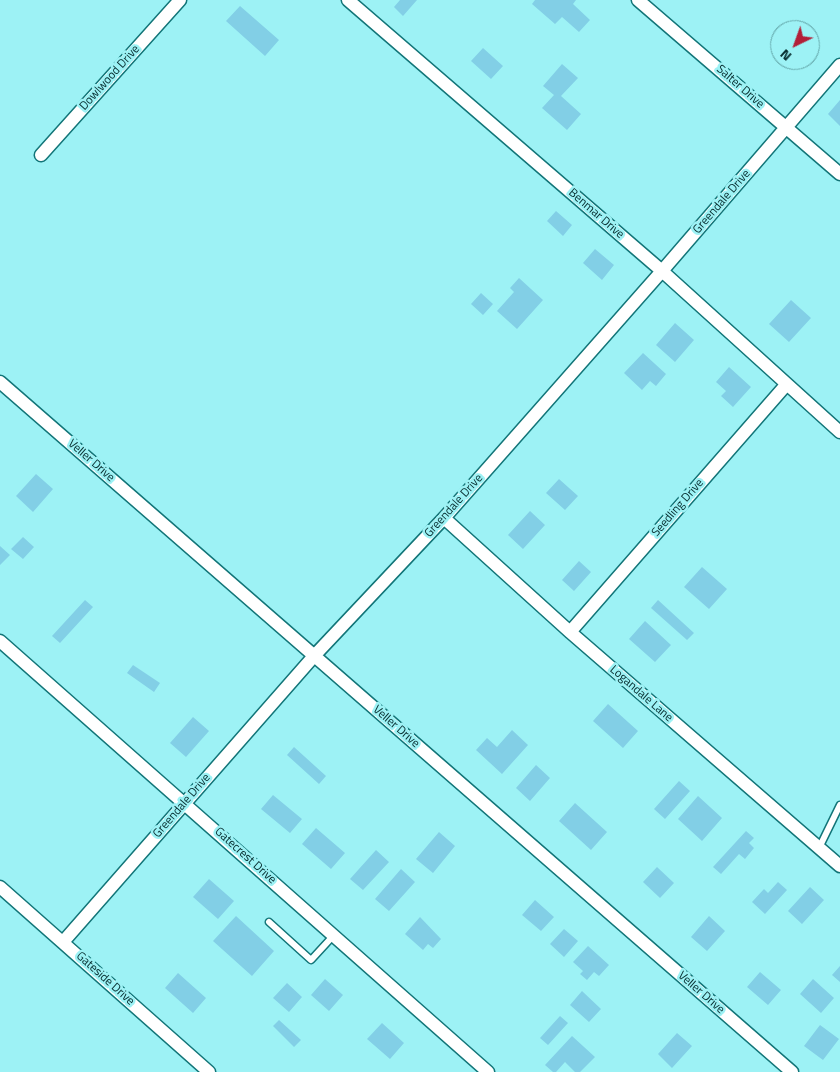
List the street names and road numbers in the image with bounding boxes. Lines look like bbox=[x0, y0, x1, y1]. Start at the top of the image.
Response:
street label: Dowlwood Drive bbox=[77, 42, 143, 114]
street label: Salter Drive bbox=[713, 62, 767, 112]
street label: Greendale Drive bbox=[690, 167, 754, 237]
street label: Benmar Drive bbox=[565, 186, 627, 242]
street label: Veller Drive bbox=[65, 437, 117, 485]
street label: Greendale Drive bbox=[422, 471, 486, 541]
street label: Seedling Drive bbox=[649, 476, 707, 540]
street label: Logandale Lane bbox=[607, 663, 675, 725]
street label: Veller Drive bbox=[370, 703, 422, 751]
street label: Greendale Drive bbox=[150, 771, 214, 841]
street label: Gatecrest Drive bbox=[211, 825, 279, 887]
street label: Gateside Drive bbox=[73, 949, 137, 1009]
street label: Veller Drive bbox=[675, 969, 727, 1017]

